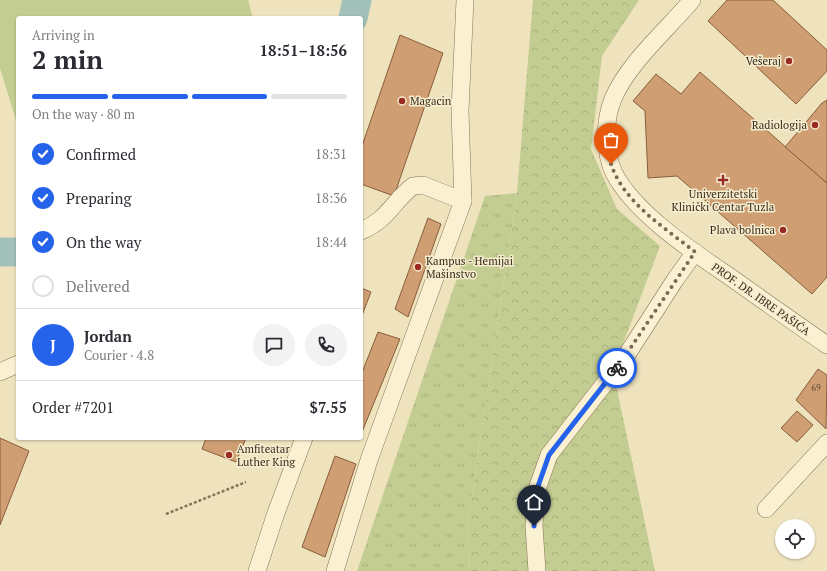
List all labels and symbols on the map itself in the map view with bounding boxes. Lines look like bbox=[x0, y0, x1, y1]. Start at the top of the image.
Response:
place label: Vešeraj bbox=[746, 54, 781, 68]
marker: Vešeraj bbox=[784, 56, 794, 66]
place label: Magacin bbox=[410, 94, 452, 108]
marker: Magacin bbox=[397, 96, 407, 106]
place label: Radiologija bbox=[752, 118, 807, 132]
marker: Radiologija bbox=[810, 120, 820, 130]
pin bbox=[594, 123, 628, 164]
marker: Univerzitetski Klinički Centar Tuzla bbox=[717, 174, 729, 186]
place label: Univerzitetski Klinički Centar Tuzla bbox=[672, 187, 775, 214]
place label: Plava bolnica bbox=[710, 223, 775, 237]
marker: Plava bolnica bbox=[778, 225, 788, 235]
place label: Kampus - Hemijai Mašinstvo bbox=[426, 254, 513, 281]
street label: PROF. DR. IBRE PAŠIĆA bbox=[709, 260, 813, 339]
marker: Kampus - Hemijai Mašinstvo bbox=[413, 262, 423, 272]
courier bbox=[597, 348, 637, 388]
house number: 69 bbox=[811, 382, 821, 394]
place label: Amfiteatar Luther King bbox=[237, 442, 295, 469]
marker: Amfiteatar Luther King bbox=[224, 450, 234, 460]
pin bbox=[517, 485, 551, 526]

